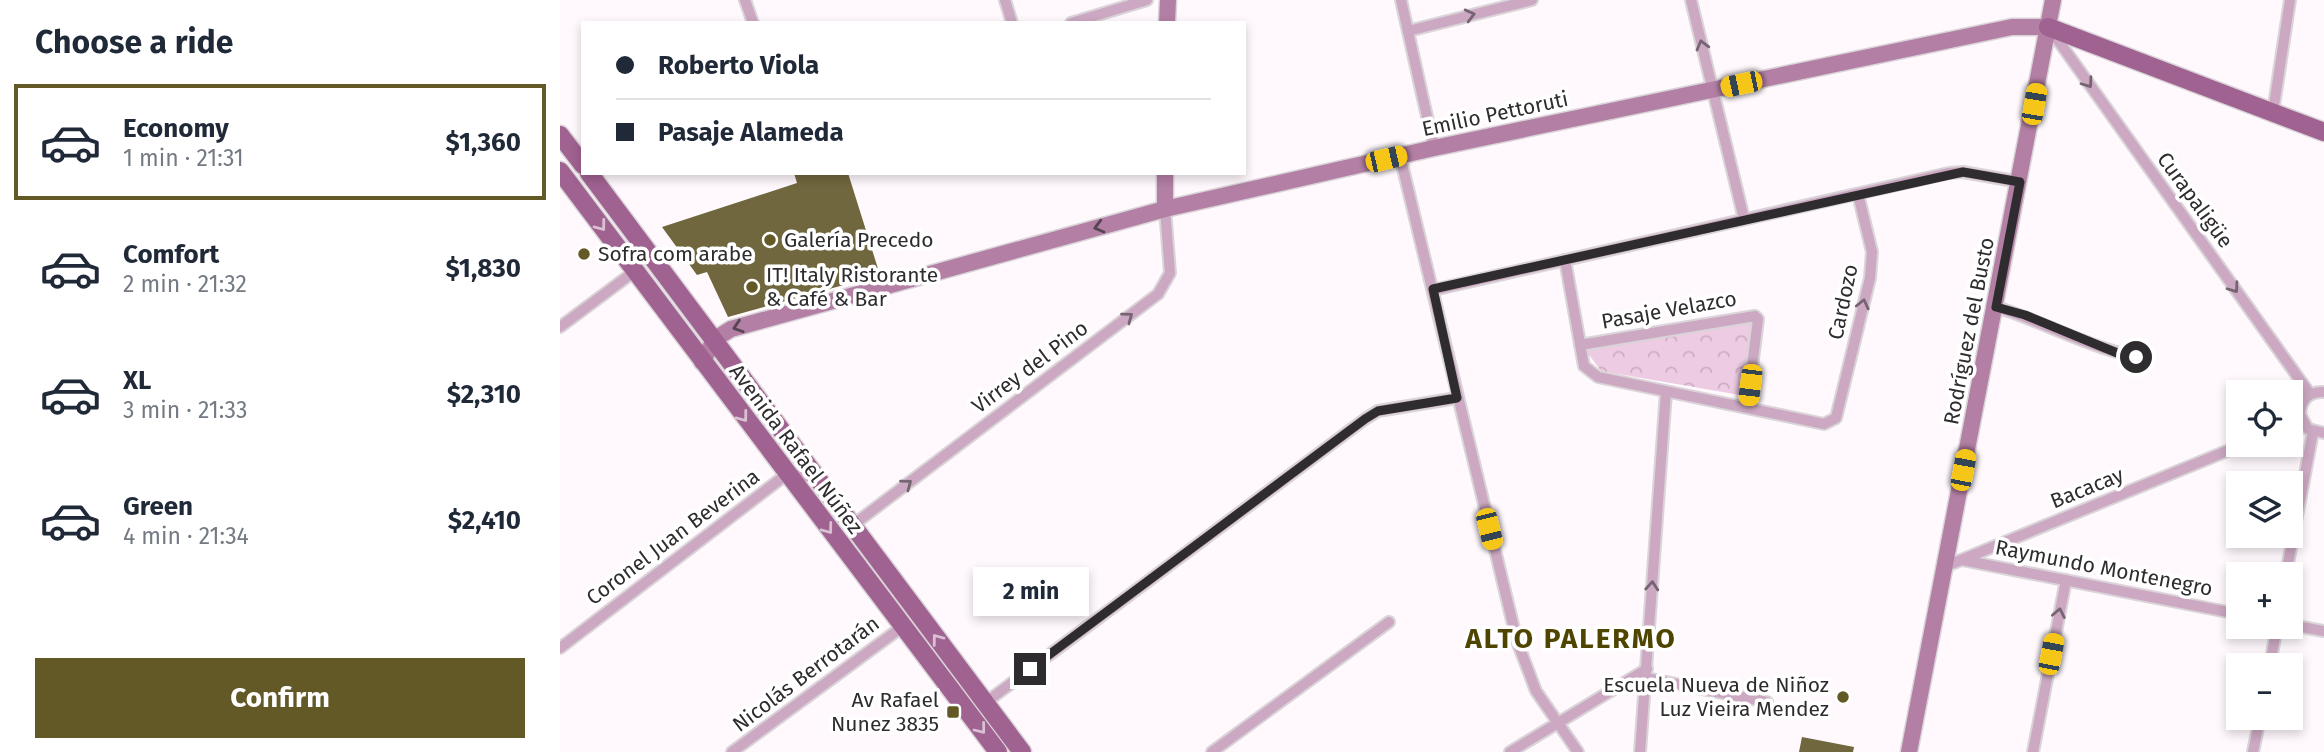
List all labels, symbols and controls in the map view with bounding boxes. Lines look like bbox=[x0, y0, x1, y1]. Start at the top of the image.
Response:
one-way arrow bbox=[1464, 9, 1476, 24]
text: Choose a ride bbox=[35, 23, 233, 61]
one-way arrow bbox=[1696, 39, 1711, 51]
text: Roberto Viola bbox=[658, 50, 819, 81]
car bbox=[1719, 69, 1764, 99]
one-way arrow bbox=[2079, 75, 2092, 88]
car bbox=[2021, 81, 2048, 127]
street label: Emilio Pettoruti bbox=[1420, 86, 1570, 142]
icon: car bbox=[39, 111, 102, 174]
text: Economy bbox=[123, 113, 229, 144]
text: Pasaje Alameda bbox=[658, 117, 844, 148]
text: $1,360 bbox=[446, 127, 521, 158]
text: 1 min · 21:31 bbox=[123, 144, 244, 172]
car bbox=[1364, 144, 1409, 174]
street label: Curapaligüe bbox=[2151, 147, 2239, 253]
one-way arrow bbox=[593, 218, 605, 231]
one-way arrow bbox=[1093, 219, 1105, 233]
place label: Galería Precedo bbox=[784, 227, 934, 253]
marker: Galería Precedo bbox=[762, 232, 778, 248]
street label: Rodríguez del Busto bbox=[1938, 235, 2000, 427]
icon: car bbox=[39, 237, 102, 300]
text: Comfort bbox=[123, 239, 219, 270]
place label: Sofra com arabe bbox=[598, 241, 753, 267]
marker: Sofra com arabe bbox=[576, 246, 592, 262]
text: $1,830 bbox=[446, 253, 521, 284]
place label: IT! Italy Ristorante & Café & Bar bbox=[766, 262, 938, 312]
street label: Cardozo bbox=[1822, 262, 1864, 342]
text: 2 min · 21:32 bbox=[123, 270, 247, 298]
marker: IT! Italy Ristorante & Café & Bar bbox=[744, 279, 760, 295]
one-way arrow bbox=[2226, 280, 2238, 293]
street label: Pasaje Velazco bbox=[1599, 285, 1739, 335]
one-way arrow bbox=[1855, 298, 1870, 310]
one-way arrow bbox=[1120, 313, 1133, 326]
street label: Virrey del Pino bbox=[967, 315, 1093, 419]
one-way arrow bbox=[733, 319, 745, 334]
route start bbox=[2120, 341, 2152, 373]
street label: Avenida Rafael Núñez bbox=[724, 359, 868, 539]
icon: car bbox=[39, 363, 102, 426]
car bbox=[1738, 363, 1763, 407]
text: XL bbox=[123, 365, 151, 396]
text: $2,310 bbox=[447, 379, 521, 410]
map controls bbox=[2226, 380, 2303, 730]
button: locate bbox=[2226, 380, 2303, 457]
text: 3 min · 21:33 bbox=[123, 396, 247, 424]
one-way arrow bbox=[735, 409, 748, 421]
car bbox=[1949, 447, 1978, 493]
street label: Bacacay bbox=[2047, 461, 2128, 514]
street label: Coronel Juan Beverina bbox=[581, 463, 765, 611]
button: layers bbox=[2226, 471, 2303, 548]
one-way arrow bbox=[900, 480, 912, 492]
icon: car bbox=[39, 489, 102, 552]
text: Green bbox=[123, 491, 193, 522]
text: $2,410 bbox=[448, 505, 521, 536]
car bbox=[1474, 506, 1505, 552]
one-way arrow bbox=[820, 521, 832, 534]
text: 4 min · 21:34 bbox=[123, 522, 249, 550]
street label: Raymundo Montenegro bbox=[1993, 534, 2215, 602]
button: + bbox=[2226, 562, 2303, 639]
callout: 2 min bbox=[972, 568, 1088, 616]
text: 2 min bbox=[1003, 577, 1059, 605]
one-way arrow bbox=[1644, 580, 1659, 591]
one-way arrow bbox=[2051, 607, 2066, 619]
street label: Nicolás Berrotarán bbox=[728, 610, 884, 738]
district label: ALTO PALERMO bbox=[1464, 622, 1677, 655]
car bbox=[2037, 631, 2066, 677]
one-way arrow bbox=[933, 634, 946, 646]
route end bbox=[1014, 653, 1046, 685]
button: − bbox=[2226, 653, 2303, 730]
button: Confirm bbox=[35, 658, 525, 738]
place label: Escuela Nueva de Niñoz Luz Vieira Mendez bbox=[1603, 672, 1829, 722]
place label: Av Rafael Nunez 3835 bbox=[831, 687, 939, 737]
marker: Escuela Nueva de Niñoz Luz Vieira Mendez bbox=[1835, 689, 1851, 705]
marker: Av Rafael Nunez 3835 bbox=[945, 704, 961, 720]
one-way arrow bbox=[972, 722, 985, 734]

